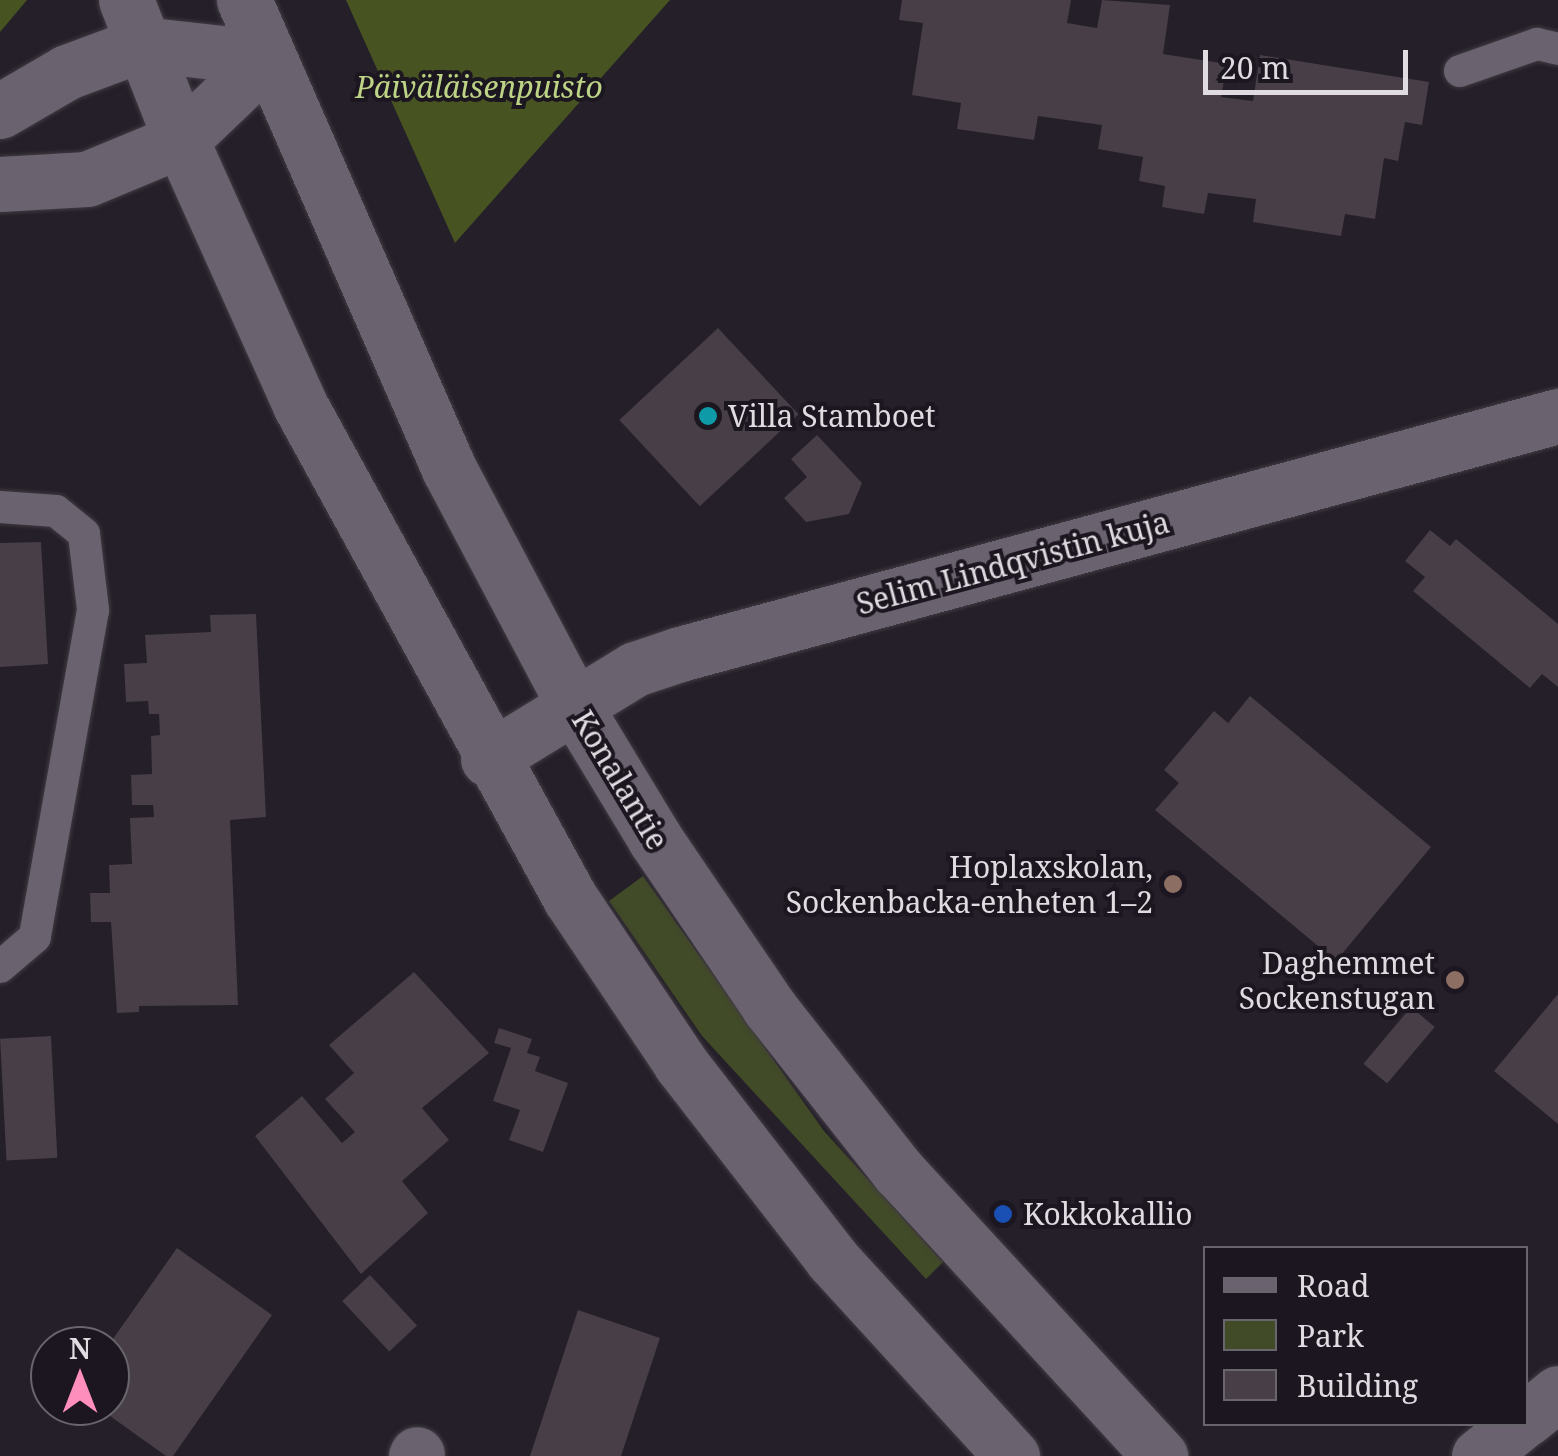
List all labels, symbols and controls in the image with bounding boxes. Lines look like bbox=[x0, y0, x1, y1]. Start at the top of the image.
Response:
scale bar bbox=[1208, 30, 1413, 92]
text: 20 m bbox=[1220, 47, 1290, 88]
park label: Päiväläisenpuisto bbox=[355, 69, 603, 105]
place label: Villa Stamboet bbox=[728, 398, 936, 434]
marker: Villa Stamboet bbox=[697, 405, 719, 427]
street label: Selim Lindqvistin kuja bbox=[853, 504, 1173, 622]
street label: Konalantie bbox=[564, 704, 676, 856]
place label: Hoplaxskolan, Sockenbacka-enheten 1–2 bbox=[786, 849, 1153, 920]
marker: Hoplaxskolan, Sockenbacka-enheten 1–2 bbox=[1162, 873, 1184, 895]
place label: Daghemmet Sockenstugan bbox=[1239, 945, 1435, 1016]
marker: Daghemmet Sockenstugan bbox=[1444, 969, 1466, 991]
place label: Kokkokallio bbox=[1023, 1196, 1192, 1232]
marker: Kokkokallio bbox=[992, 1203, 1014, 1225]
legend bbox=[1203, 1246, 1528, 1426]
text: Road bbox=[1297, 1265, 1369, 1306]
text: Park bbox=[1297, 1315, 1364, 1356]
north arrow bbox=[30, 1326, 130, 1426]
text: N bbox=[69, 1329, 91, 1367]
text: Building bbox=[1297, 1365, 1418, 1406]

